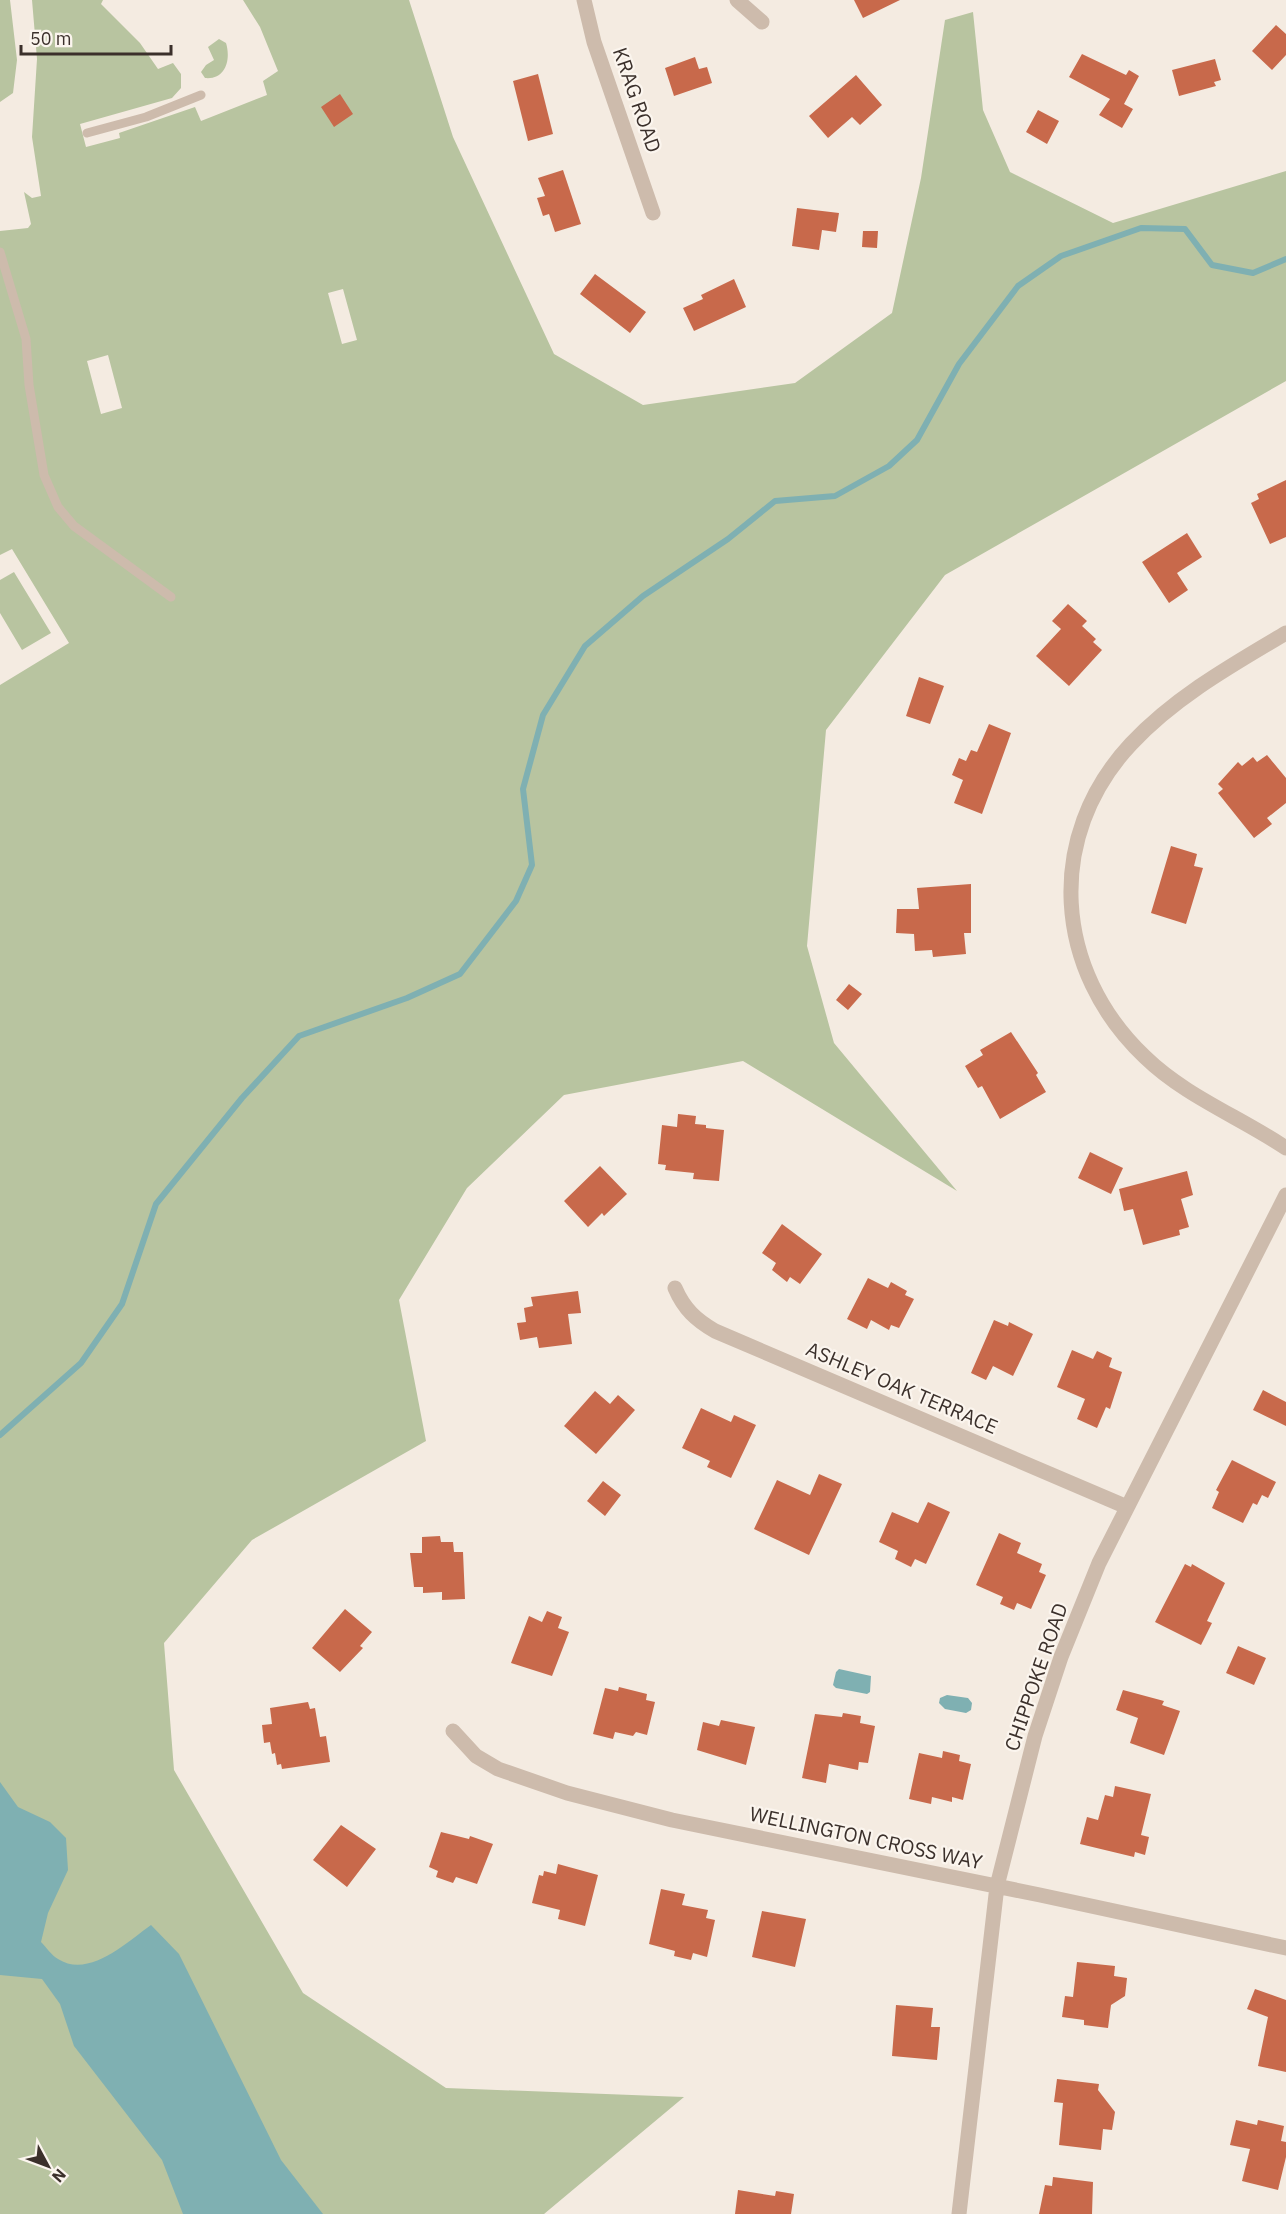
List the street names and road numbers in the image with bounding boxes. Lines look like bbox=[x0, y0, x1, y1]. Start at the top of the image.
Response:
street label: KRAG ROAD bbox=[607, 44, 668, 156]
street label: ASHLEY OAK TERRACE bbox=[802, 1335, 1002, 1440]
street label: CHIPPOKE ROAD bbox=[998, 1599, 1073, 1754]
street label: WELLINGTON CROSS WAY bbox=[747, 1800, 985, 1875]

